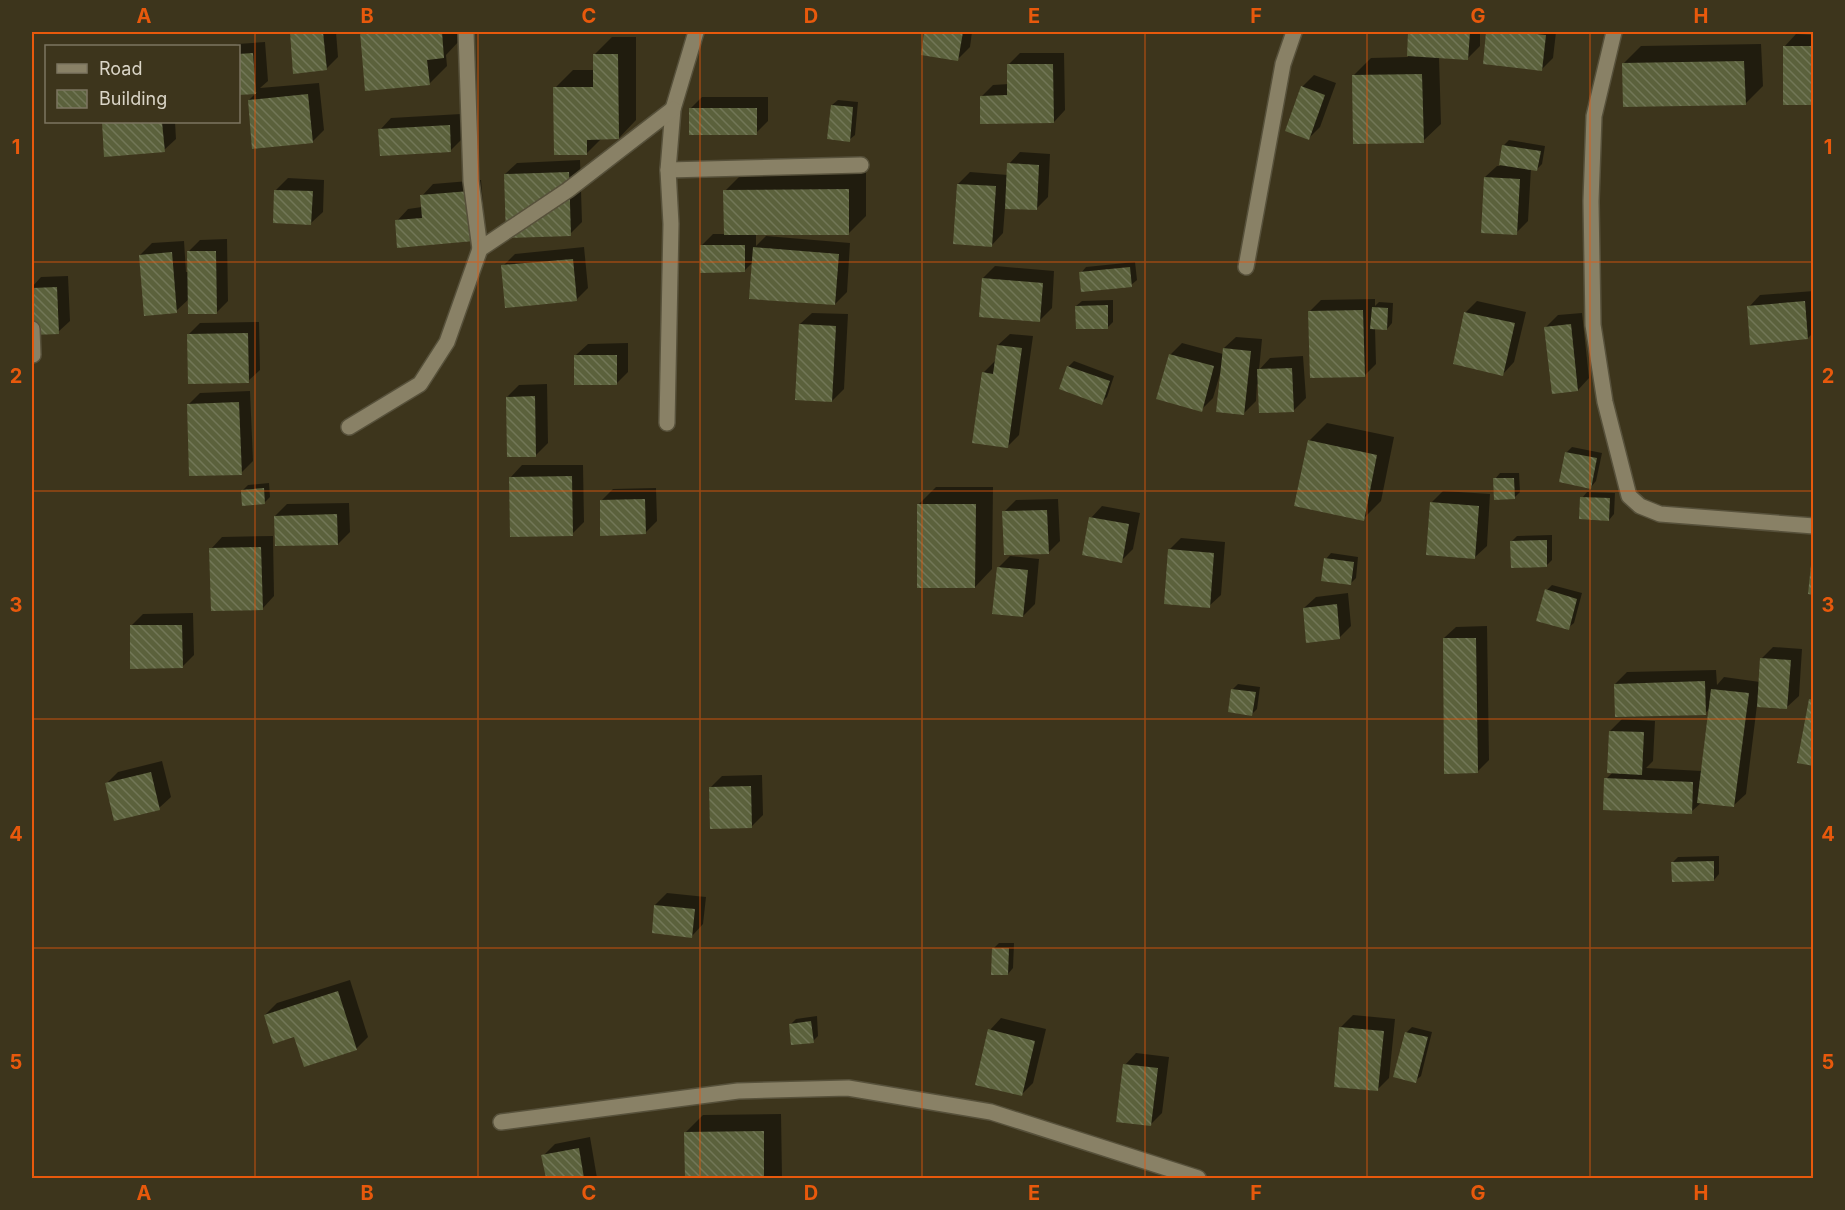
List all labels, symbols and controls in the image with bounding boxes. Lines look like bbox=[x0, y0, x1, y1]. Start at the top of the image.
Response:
text: A bbox=[137, 4, 152, 28]
text: B bbox=[360, 4, 374, 28]
text: C bbox=[582, 4, 596, 28]
text: D bbox=[804, 4, 818, 28]
text: E bbox=[1028, 4, 1040, 28]
text: F bbox=[1250, 4, 1262, 28]
text: G bbox=[1470, 4, 1486, 28]
text: H bbox=[1694, 4, 1708, 28]
legend bbox=[45, 45, 240, 123]
text: Road bbox=[99, 58, 142, 79]
text: Building bbox=[99, 88, 167, 109]
text: 1 bbox=[12, 135, 20, 159]
text: 1 bbox=[1824, 135, 1832, 159]
text: 2 bbox=[10, 364, 22, 388]
text: 2 bbox=[1822, 364, 1834, 388]
text: 3 bbox=[10, 593, 22, 617]
text: 3 bbox=[1822, 593, 1834, 617]
text: 4 bbox=[9, 822, 23, 846]
text: 4 bbox=[1821, 822, 1835, 846]
text: 5 bbox=[10, 1050, 22, 1074]
text: 5 bbox=[1822, 1050, 1834, 1074]
text: A bbox=[137, 1181, 152, 1205]
text: B bbox=[360, 1181, 374, 1205]
text: C bbox=[582, 1181, 596, 1205]
text: D bbox=[804, 1181, 818, 1205]
text: E bbox=[1028, 1181, 1040, 1205]
text: F bbox=[1250, 1181, 1262, 1205]
text: G bbox=[1470, 1181, 1486, 1205]
text: H bbox=[1694, 1181, 1708, 1205]

